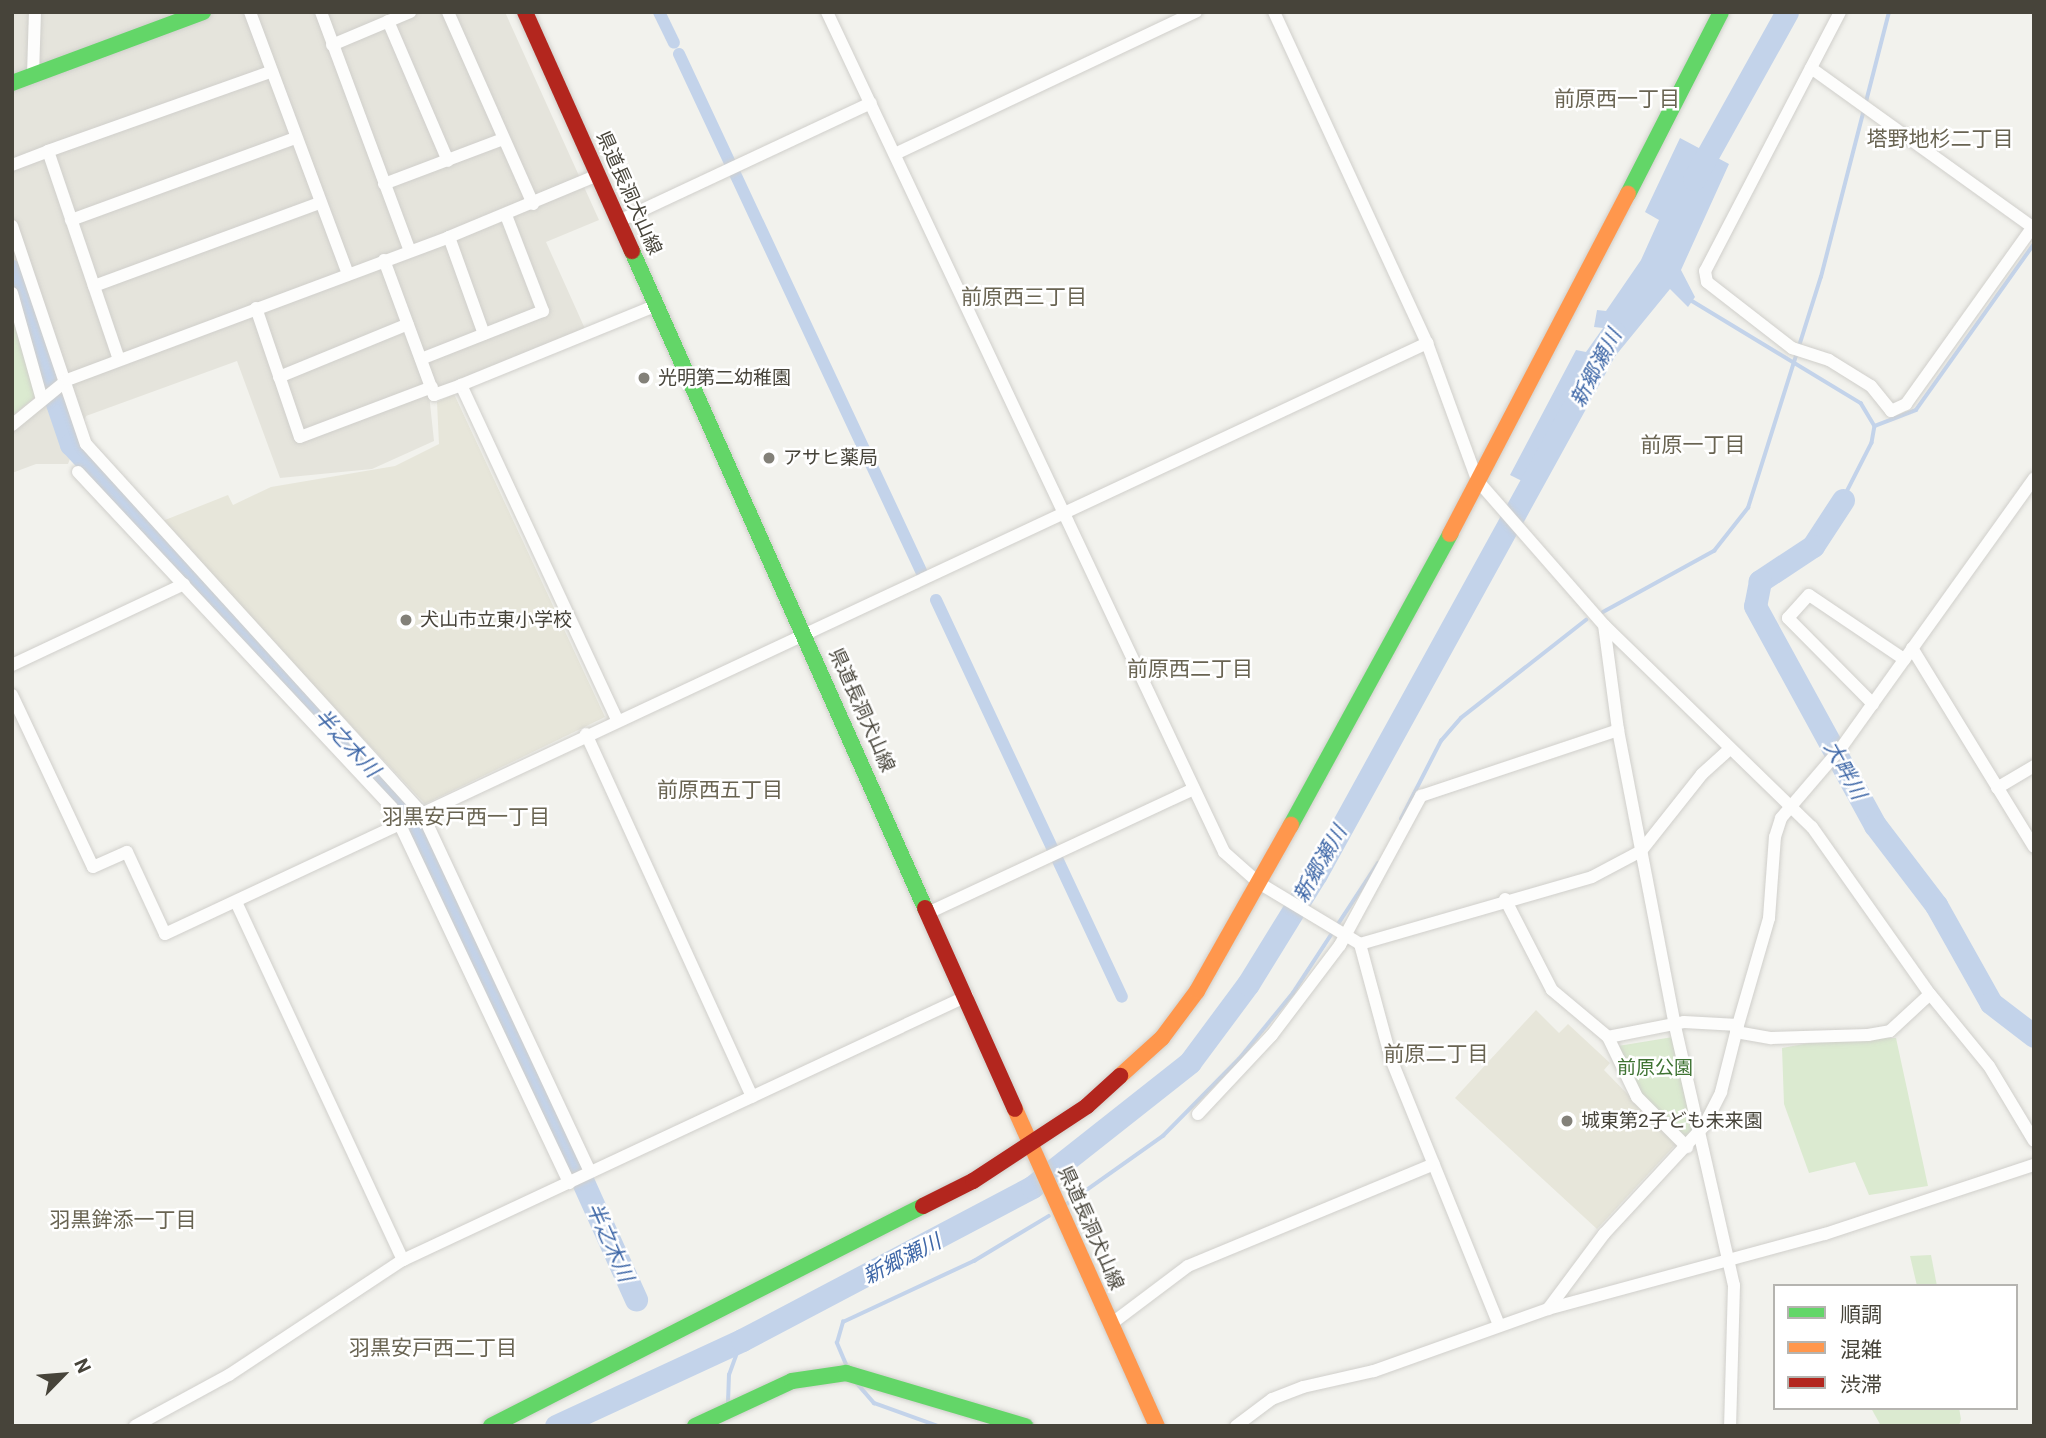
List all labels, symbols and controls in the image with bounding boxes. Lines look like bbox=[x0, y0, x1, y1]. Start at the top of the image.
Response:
district label: 前原西一丁目 bbox=[1554, 86, 1680, 112]
district label: 塔野地杉二丁目 bbox=[1867, 126, 2013, 152]
street label: 県道長洞犬山線 bbox=[592, 128, 666, 258]
district label: 前原西三丁目 bbox=[961, 284, 1087, 310]
water label: 新郷瀬川 bbox=[1565, 325, 1627, 411]
place label: 光明第二幼稚園 bbox=[658, 367, 791, 389]
marker: 光明第二幼稚園 bbox=[636, 370, 652, 386]
district label: 前原一丁目 bbox=[1641, 432, 1745, 458]
place label: アサヒ薬局 bbox=[783, 447, 878, 469]
marker: アサヒ薬局 bbox=[761, 450, 777, 466]
place label: 犬山市立東小学校 bbox=[420, 609, 572, 631]
marker: 犬山市立東小学校 bbox=[398, 612, 414, 628]
street label: 県道長洞犬山線 bbox=[825, 645, 899, 775]
district label: 前原西二丁目 bbox=[1127, 656, 1253, 682]
water label: 半之木川 bbox=[309, 704, 385, 782]
water label: 大畔川 bbox=[1819, 736, 1871, 804]
district label: 前原西五丁目 bbox=[657, 777, 783, 803]
district label: 羽黒安戸西一丁目 bbox=[382, 804, 550, 830]
water label: 新郷瀬川 bbox=[1288, 821, 1352, 907]
district label: 前原二丁目 bbox=[1384, 1041, 1488, 1067]
park label: 前原公園 bbox=[1617, 1057, 1693, 1079]
place label: 城東第2子ども未来園 bbox=[1581, 1110, 1763, 1132]
marker: 城東第2子ども未来園 bbox=[1559, 1113, 1575, 1129]
street label: 県道長洞犬山線 bbox=[1054, 1163, 1128, 1293]
water label: 半之木川 bbox=[581, 1199, 639, 1285]
district label: 羽黒鉾添一丁目 bbox=[50, 1207, 196, 1233]
water label: 新郷瀬川 bbox=[859, 1229, 945, 1289]
legend bbox=[1773, 1284, 2018, 1410]
text: 順調 bbox=[1840, 1303, 1882, 1327]
district label: 羽黒安戸西二丁目 bbox=[349, 1335, 517, 1361]
text: 混雑 bbox=[1840, 1338, 1882, 1362]
north arrow bbox=[28, 1340, 98, 1410]
text: N bbox=[69, 1355, 96, 1377]
text: 渋滞 bbox=[1840, 1373, 1882, 1397]

